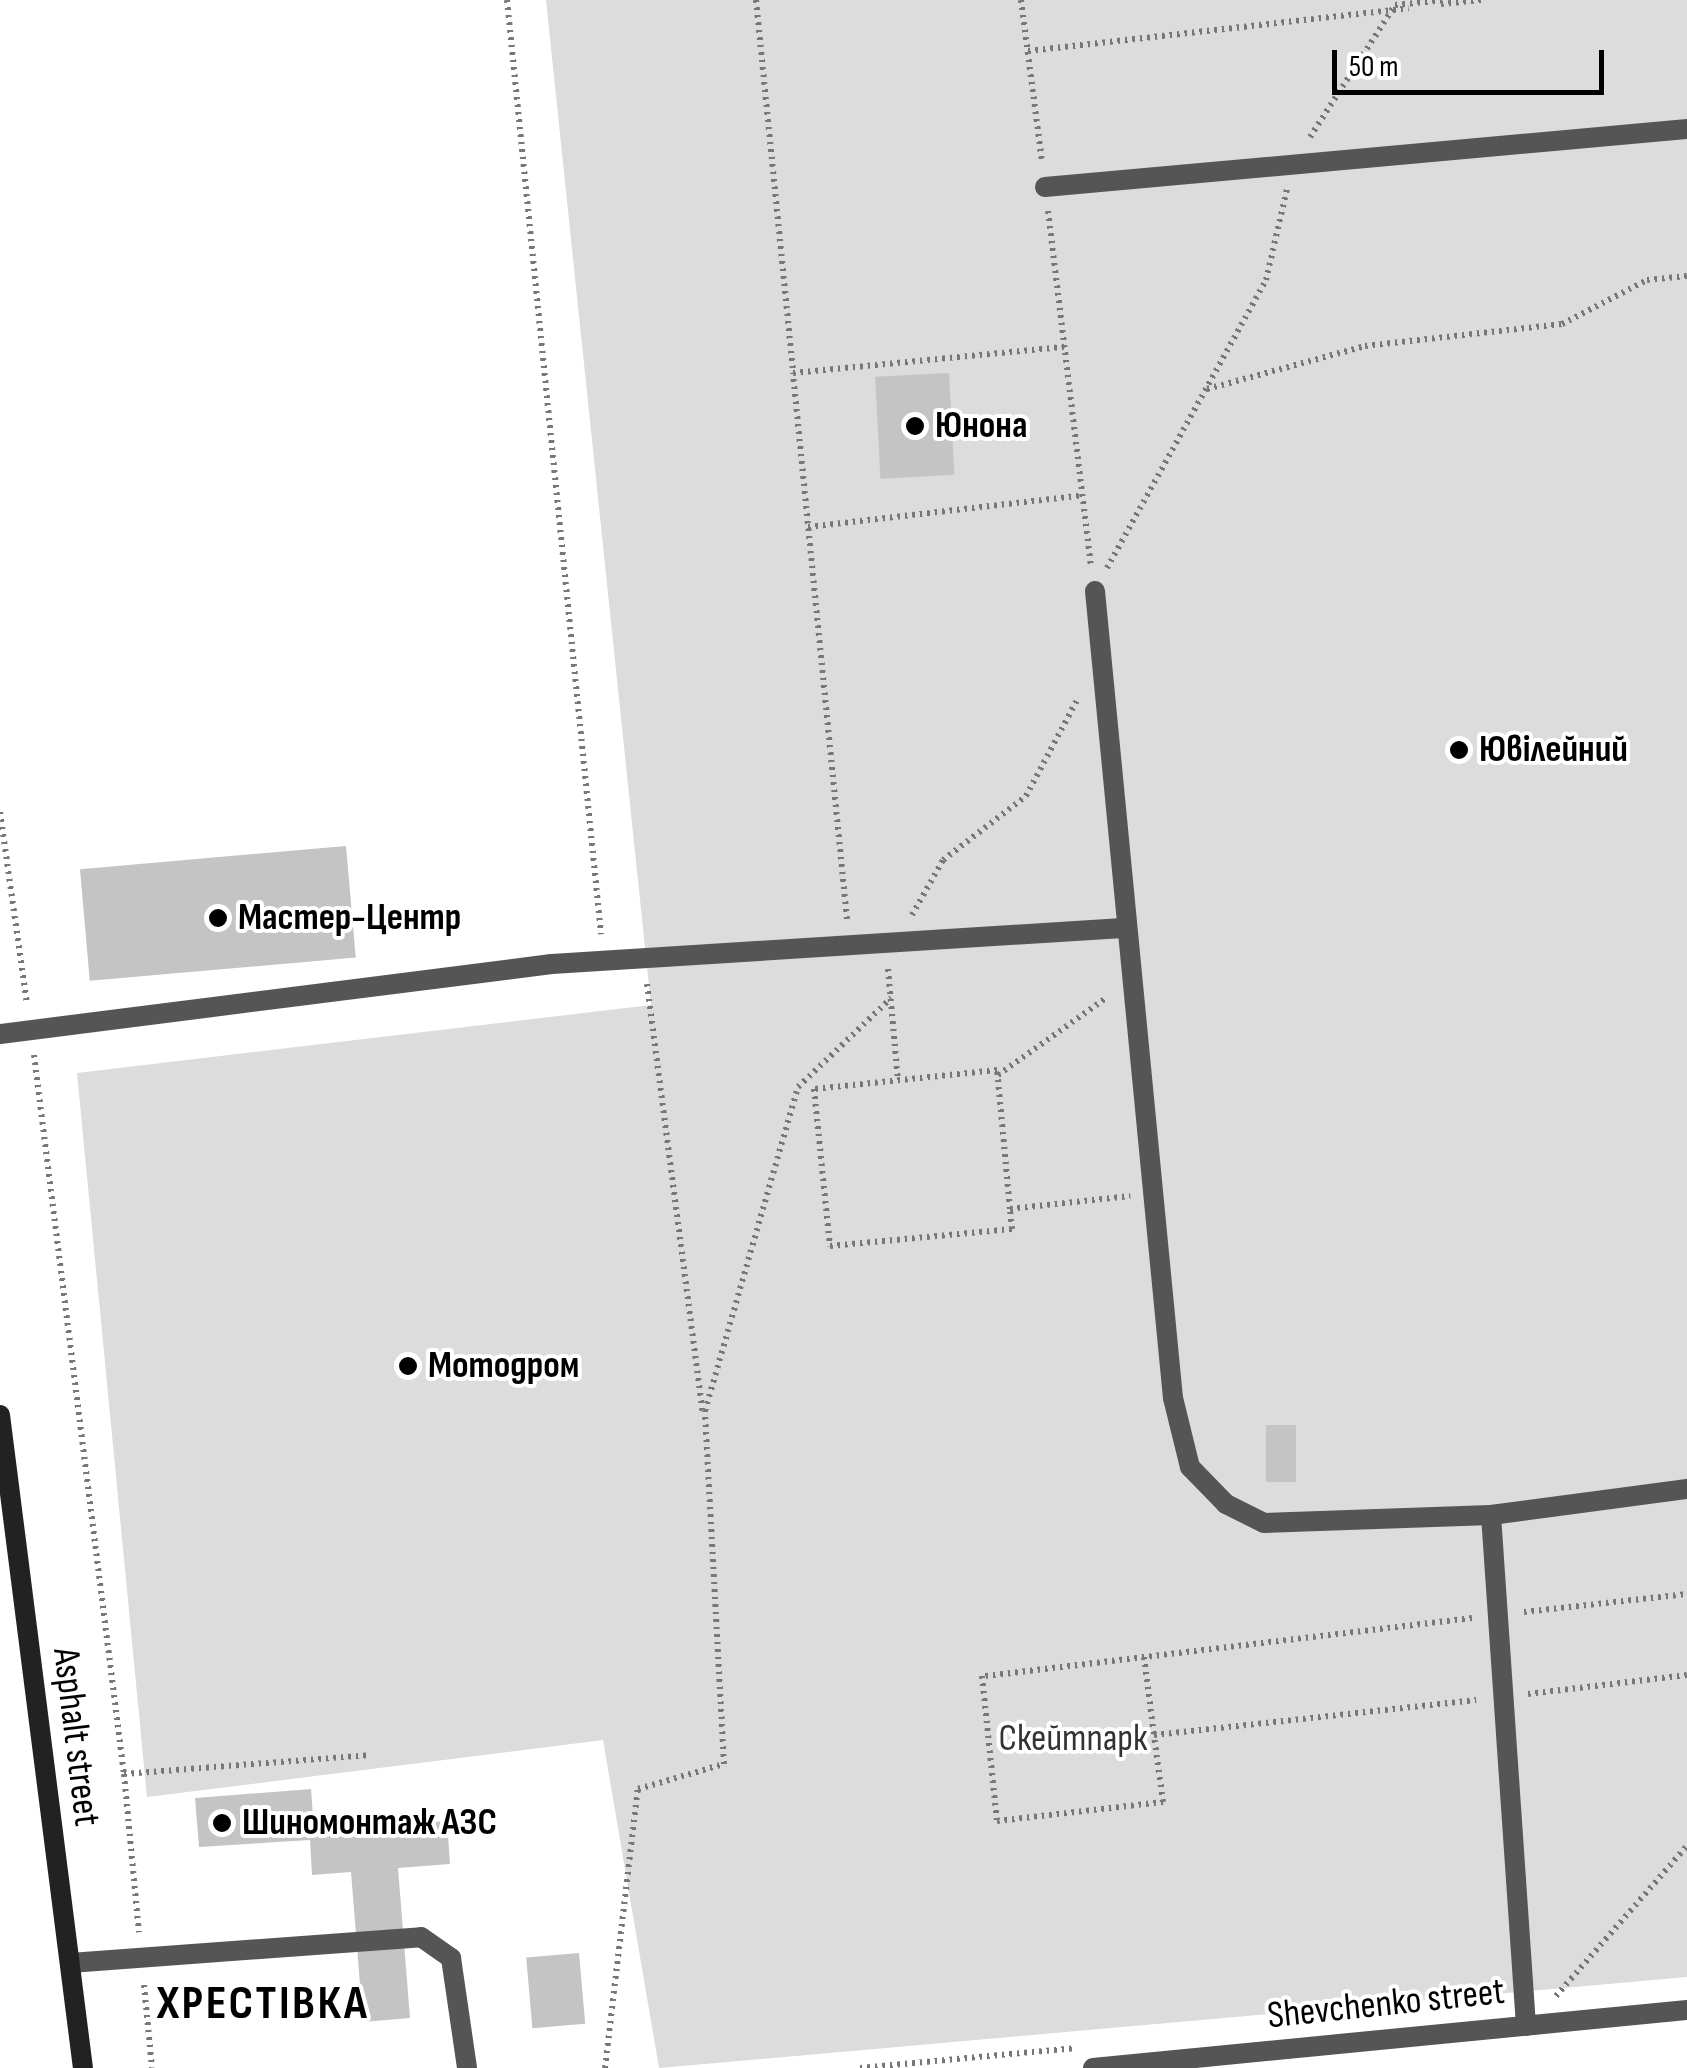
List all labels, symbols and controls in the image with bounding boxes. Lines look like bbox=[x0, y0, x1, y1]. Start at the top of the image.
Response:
scale bar bbox=[1337, 30, 1610, 92]
text: 50 m bbox=[1349, 49, 1398, 85]
place label: Юнона bbox=[935, 403, 1027, 449]
marker: Юнона bbox=[904, 415, 926, 437]
place label: Ювілейний bbox=[1479, 727, 1628, 773]
marker: Ювілейний bbox=[1448, 739, 1470, 761]
place label: Мастер-Центр bbox=[238, 895, 461, 941]
marker: Мастер-Центр bbox=[207, 907, 229, 929]
place label: Мотодром bbox=[428, 1343, 579, 1389]
marker: Мотодром bbox=[397, 1355, 419, 1377]
street label: Asphalt street bbox=[42, 1645, 110, 1829]
park label: Скейтпарк bbox=[999, 1716, 1147, 1762]
place label: Шиномонтаж АЗС bbox=[242, 1800, 497, 1846]
marker: Шиномонтаж АЗС bbox=[211, 1812, 233, 1834]
street label: Shevchenko street bbox=[1265, 1969, 1507, 2039]
district label: ХРЕСТІВКА bbox=[157, 1975, 369, 2033]

